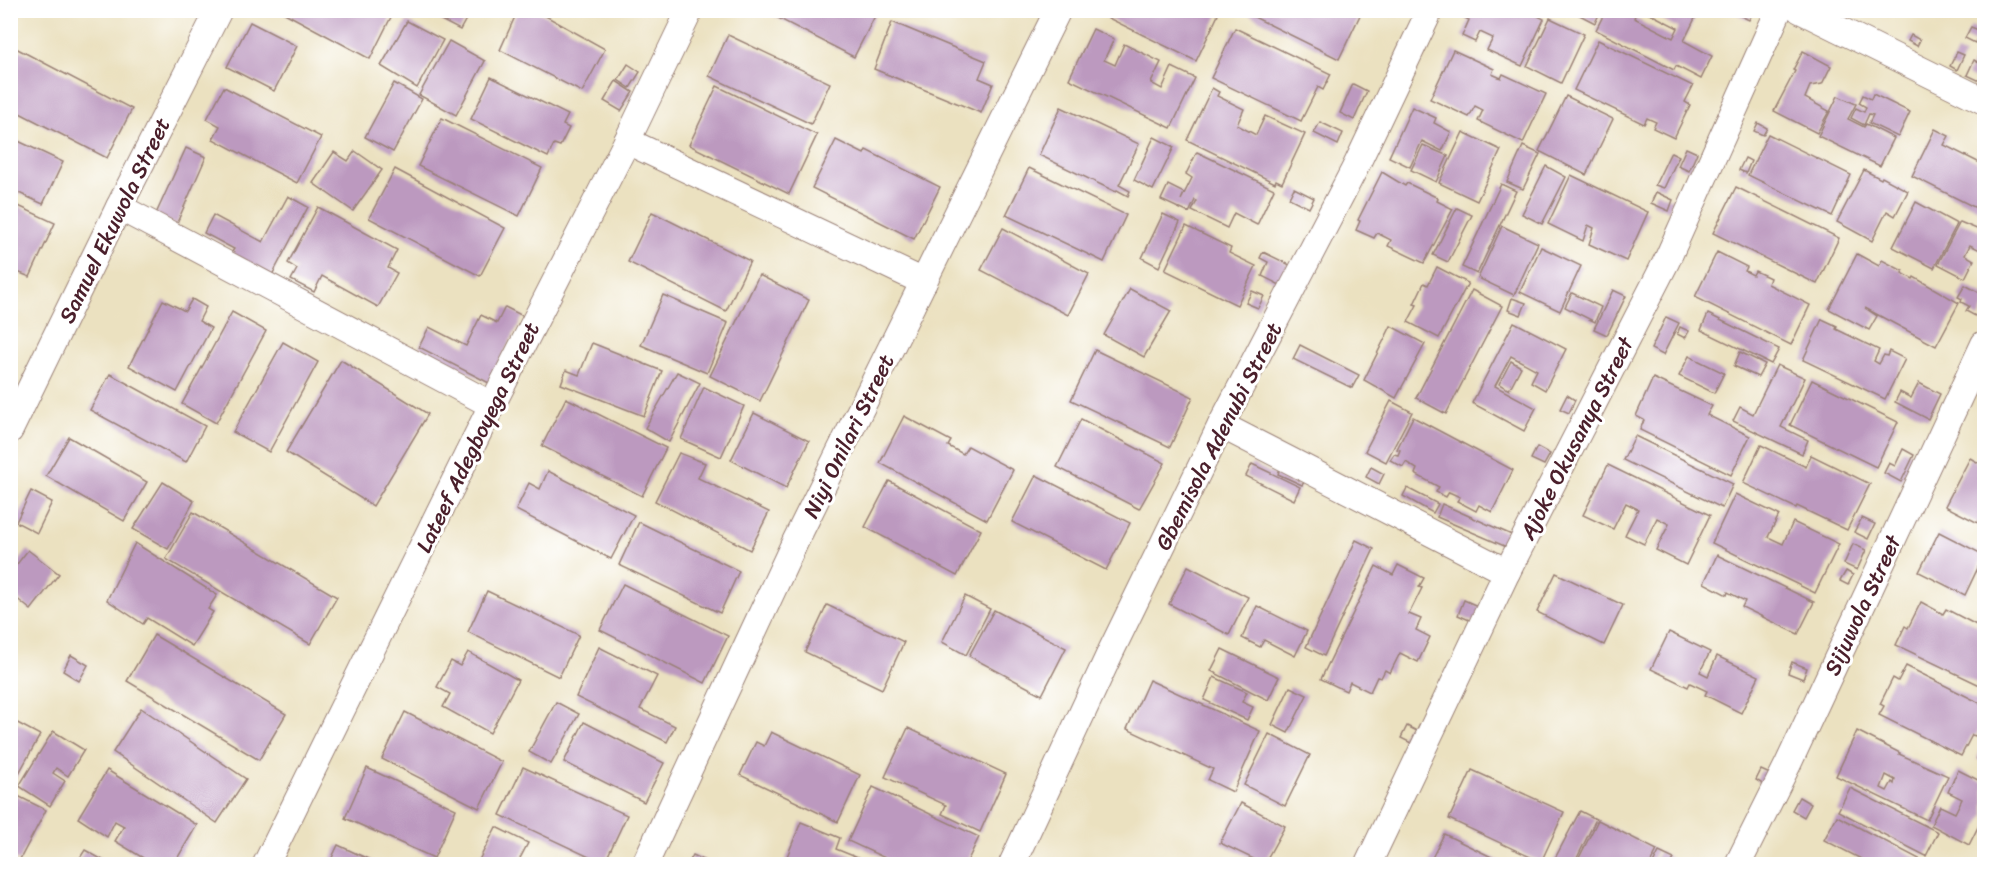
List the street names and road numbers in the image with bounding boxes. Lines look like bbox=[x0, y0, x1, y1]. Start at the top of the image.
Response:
street label: Samuel Ekuwola Street bbox=[48, 110, 181, 330]
street label: Lateef Adegboyega Street bbox=[404, 315, 551, 560]
street label: Gbemisola Adenubi Street bbox=[1144, 315, 1293, 557]
street label: Ajoke Okusanya Street bbox=[1508, 329, 1645, 548]
street label: Niyi Onilari Street bbox=[792, 347, 905, 525]
street label: Sijuwola Street bbox=[1813, 527, 1913, 682]

